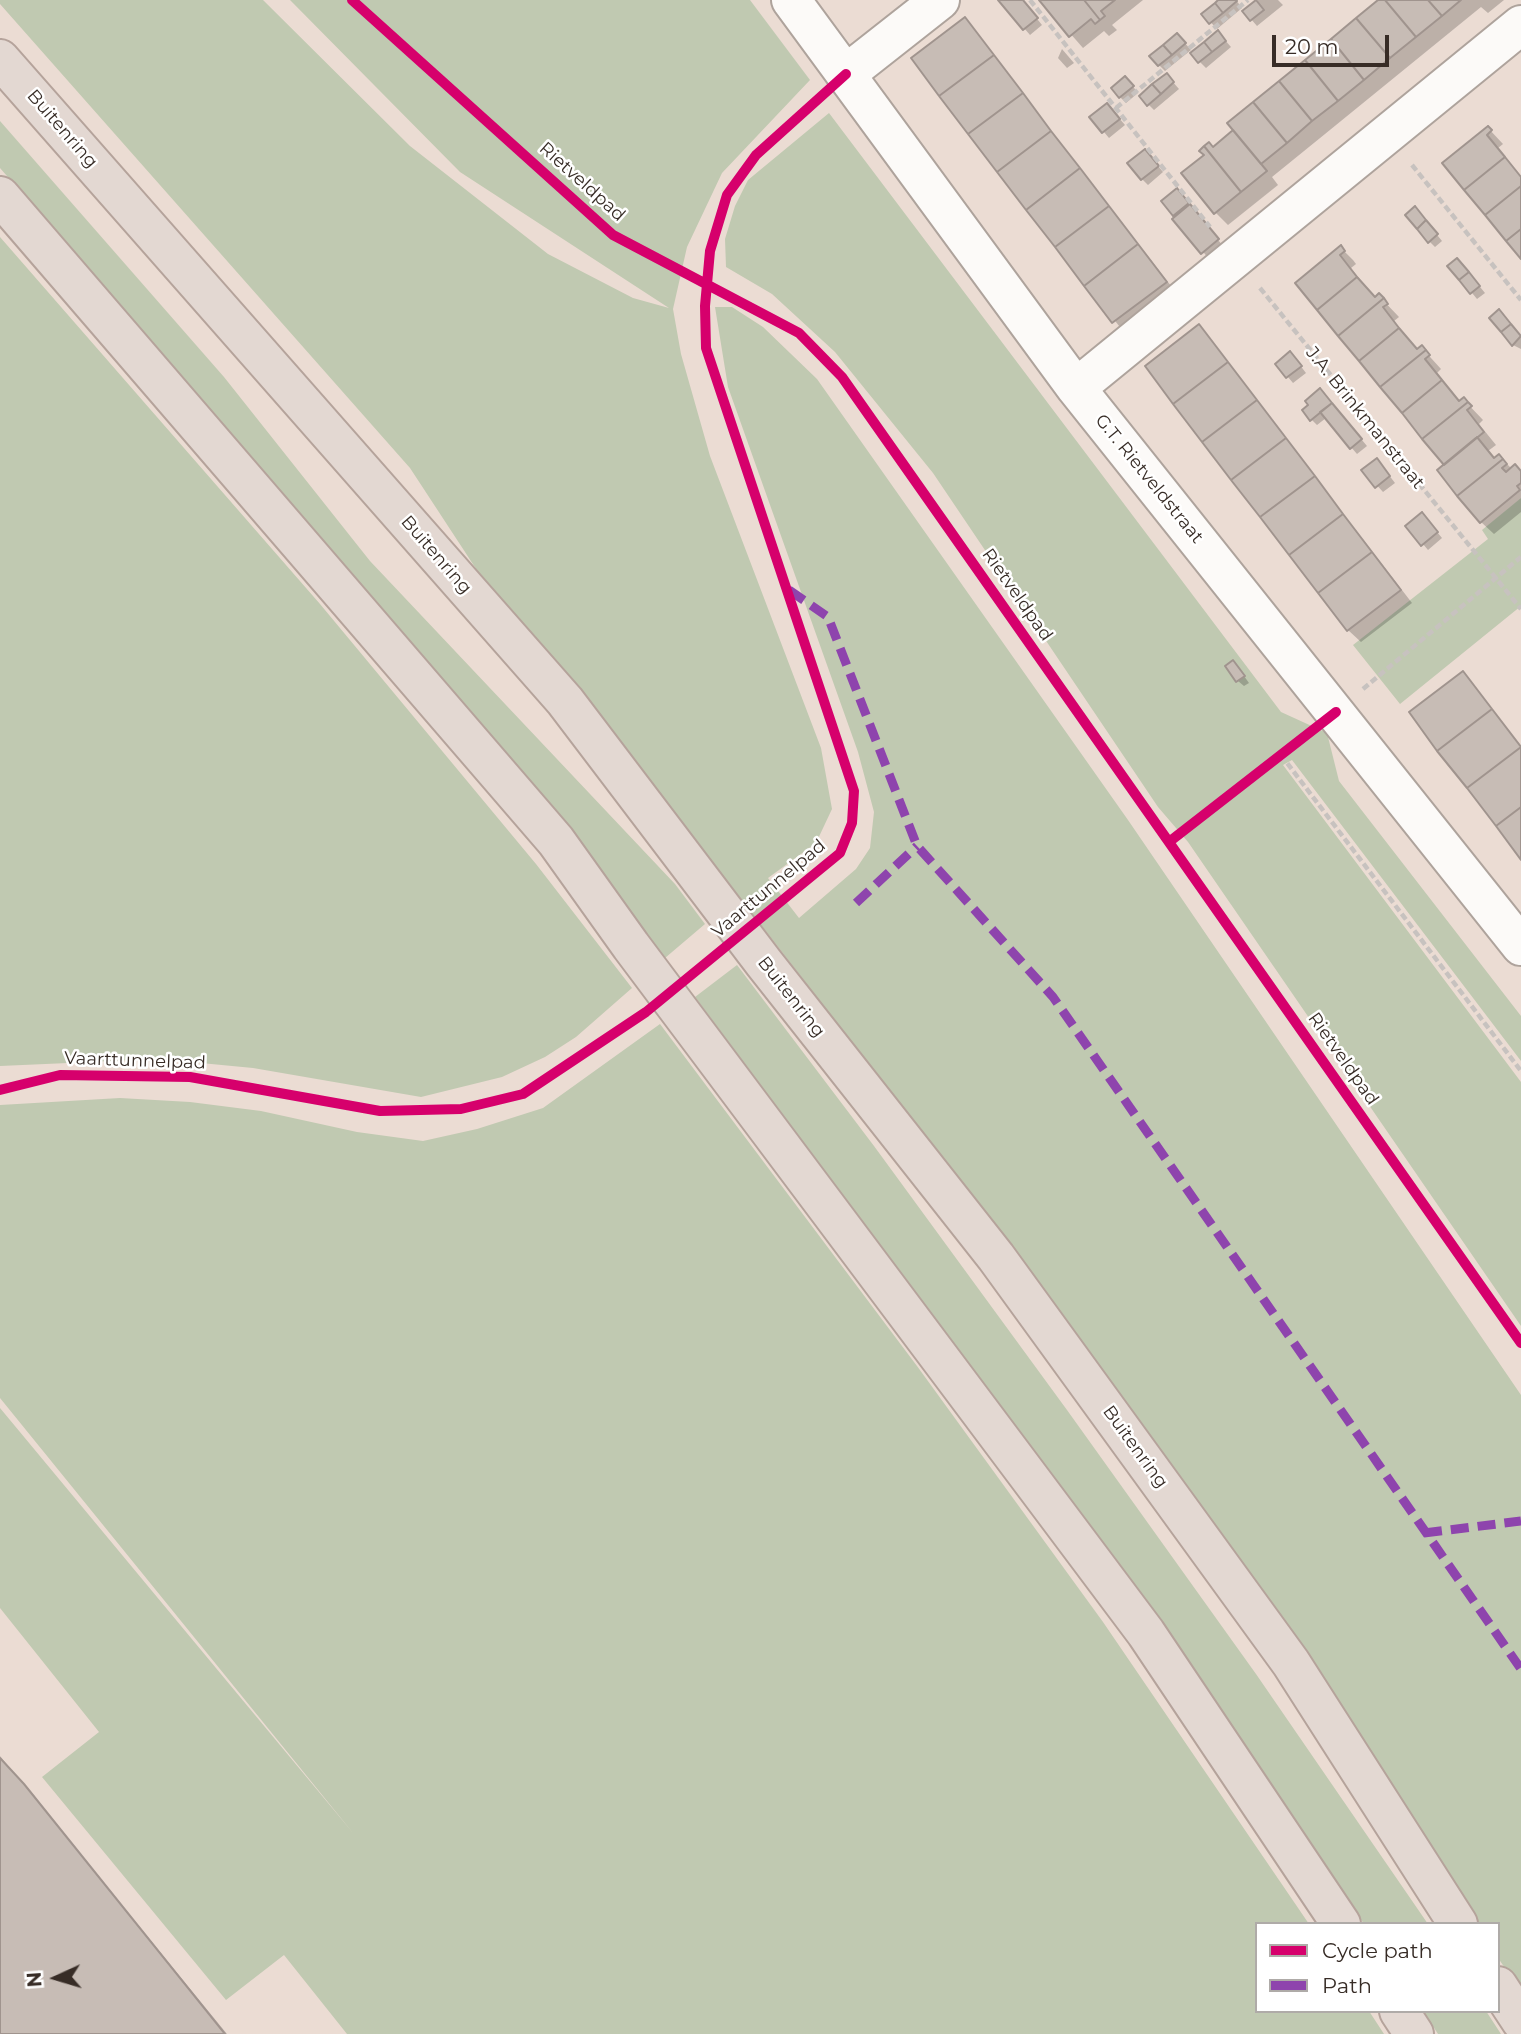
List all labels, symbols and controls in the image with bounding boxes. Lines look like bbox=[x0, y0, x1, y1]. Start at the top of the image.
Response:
scale bar bbox=[1276, 21, 1393, 65]
text: 20 m bbox=[1285, 34, 1339, 59]
street label: Buitenring bbox=[22, 85, 102, 173]
street label: Rietveldpad bbox=[535, 138, 629, 226]
street label: J.A. Brinkmanstraat bbox=[1301, 343, 1429, 493]
street label: G.T. Rietveldstraat bbox=[1090, 410, 1208, 548]
street label: Buitenring bbox=[396, 511, 476, 599]
street label: Rietveldpad bbox=[977, 544, 1057, 646]
street label: Vaarttunnelpad bbox=[708, 835, 830, 943]
street label: Buitenring bbox=[753, 952, 829, 1042]
street label: Rietveldpad bbox=[1303, 1008, 1383, 1110]
street label: Vaarttunnelpad bbox=[64, 1048, 206, 1074]
street label: Buitenring bbox=[1098, 1402, 1172, 1492]
legend bbox=[1255, 1922, 1500, 2013]
text: Cycle path bbox=[1322, 1938, 1433, 1963]
north arrow bbox=[21, 1943, 91, 2013]
text: N bbox=[23, 1971, 47, 1988]
text: Path bbox=[1322, 1973, 1372, 1998]

